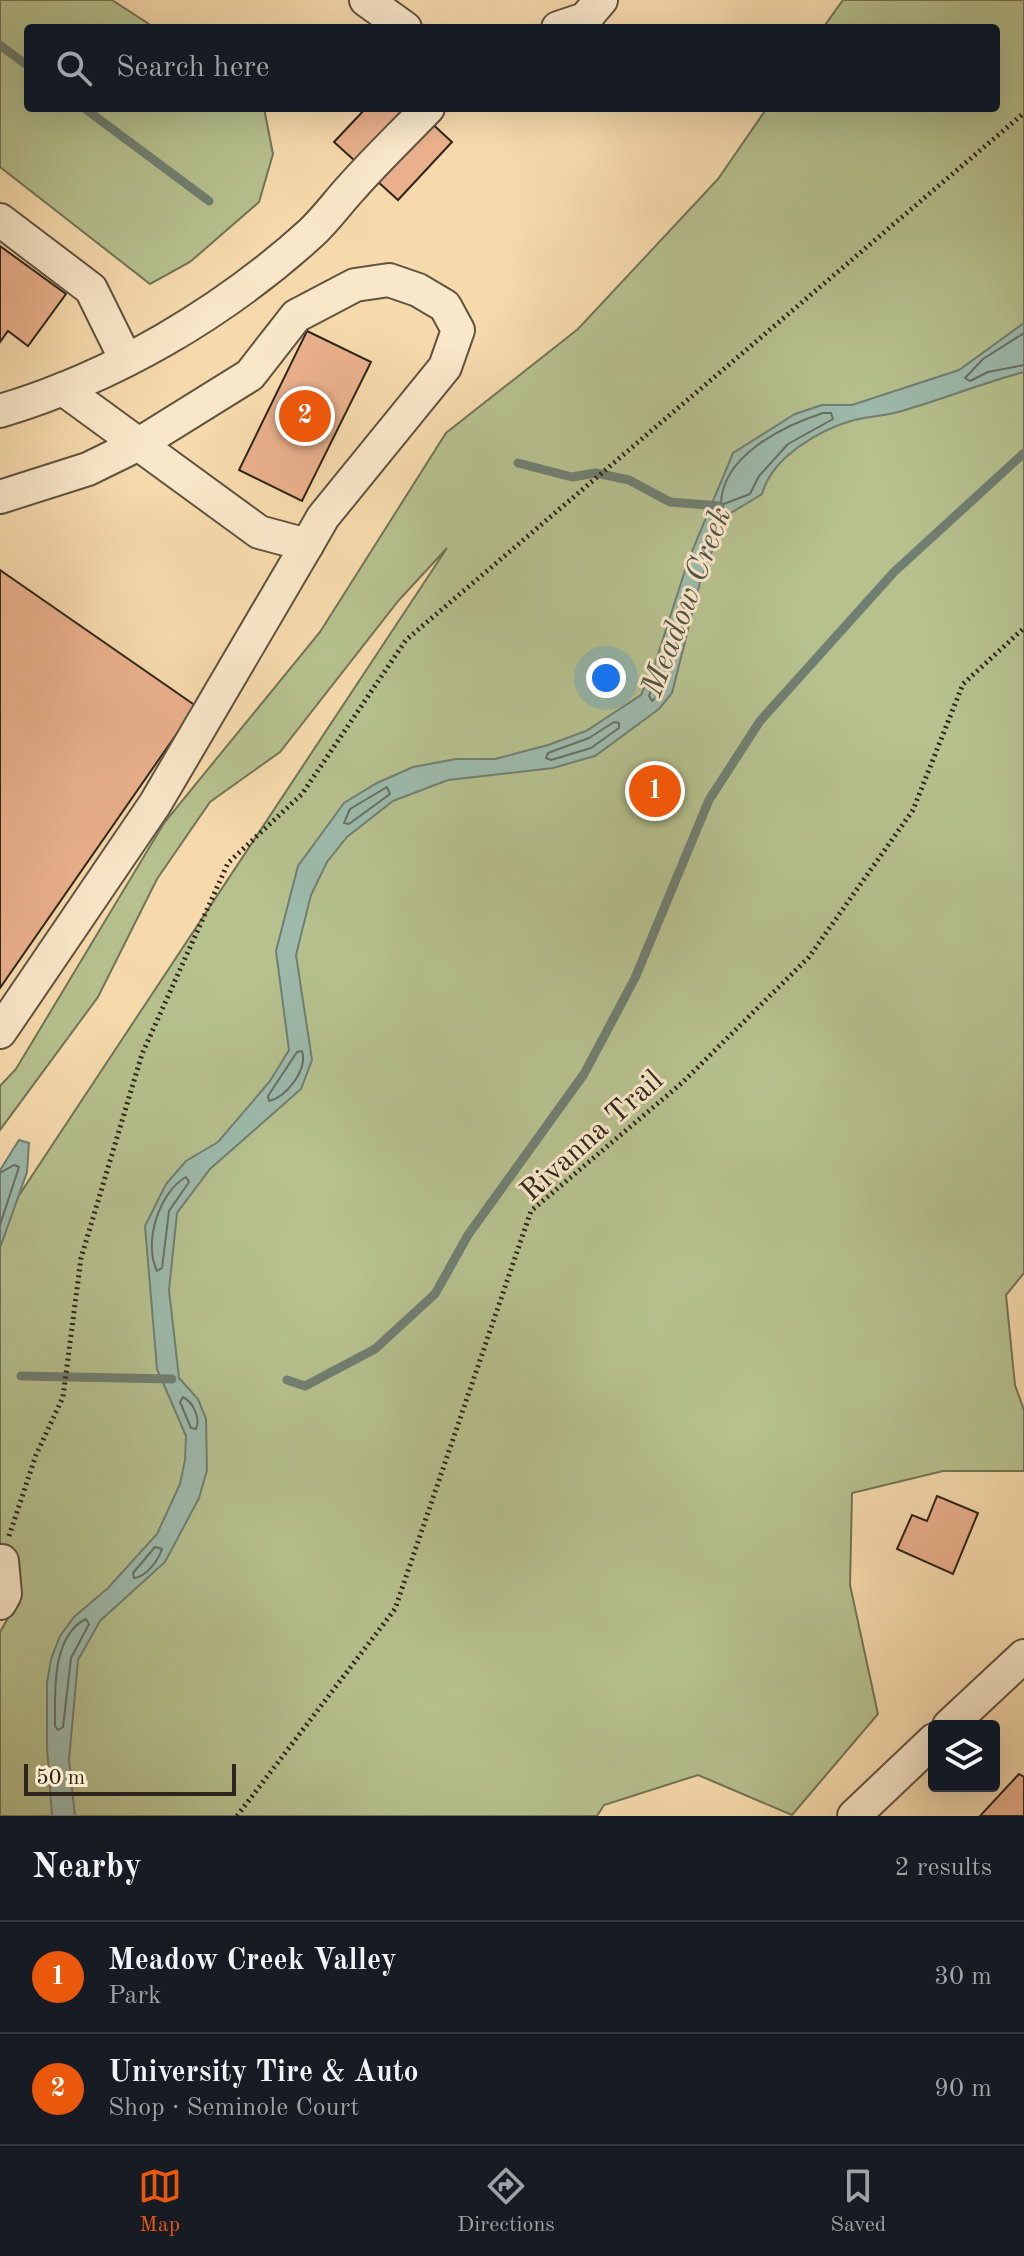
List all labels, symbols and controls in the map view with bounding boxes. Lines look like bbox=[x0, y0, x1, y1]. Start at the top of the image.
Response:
search box bbox=[24, 24, 1000, 112]
icon: search bbox=[52, 46, 96, 90]
text: Search here bbox=[116, 53, 270, 83]
pin: 2 bbox=[279, 386, 331, 446]
water label: Meadow Creek bbox=[637, 503, 739, 702]
your location bbox=[586, 658, 626, 698]
pin: 1 bbox=[629, 761, 681, 821]
street label: Rivanna Trail bbox=[516, 1065, 669, 1208]
map controls bbox=[928, 1720, 1000, 1792]
button: layers bbox=[928, 1720, 1000, 1792]
scale bar bbox=[24, 1760, 236, 1796]
text: 50 m bbox=[36, 1767, 85, 1789]
text: Nearby bbox=[32, 1851, 142, 1885]
text: 2 results bbox=[894, 1855, 992, 1881]
text: Meadow Creek Valley bbox=[108, 1946, 397, 1976]
text: 1 bbox=[50, 1964, 66, 1990]
text: 30 m bbox=[934, 1964, 992, 1990]
text: Park bbox=[108, 1983, 162, 2009]
text: University Tire & Auto bbox=[108, 2058, 419, 2088]
text: 2 bbox=[50, 2076, 66, 2102]
text: 90 m bbox=[934, 2076, 992, 2102]
text: Shop · Seminole Court bbox=[108, 2095, 359, 2121]
tab: Map bbox=[138, 2164, 182, 2239]
tab: Directions bbox=[457, 2164, 555, 2239]
tab: Saved bbox=[830, 2164, 886, 2239]

